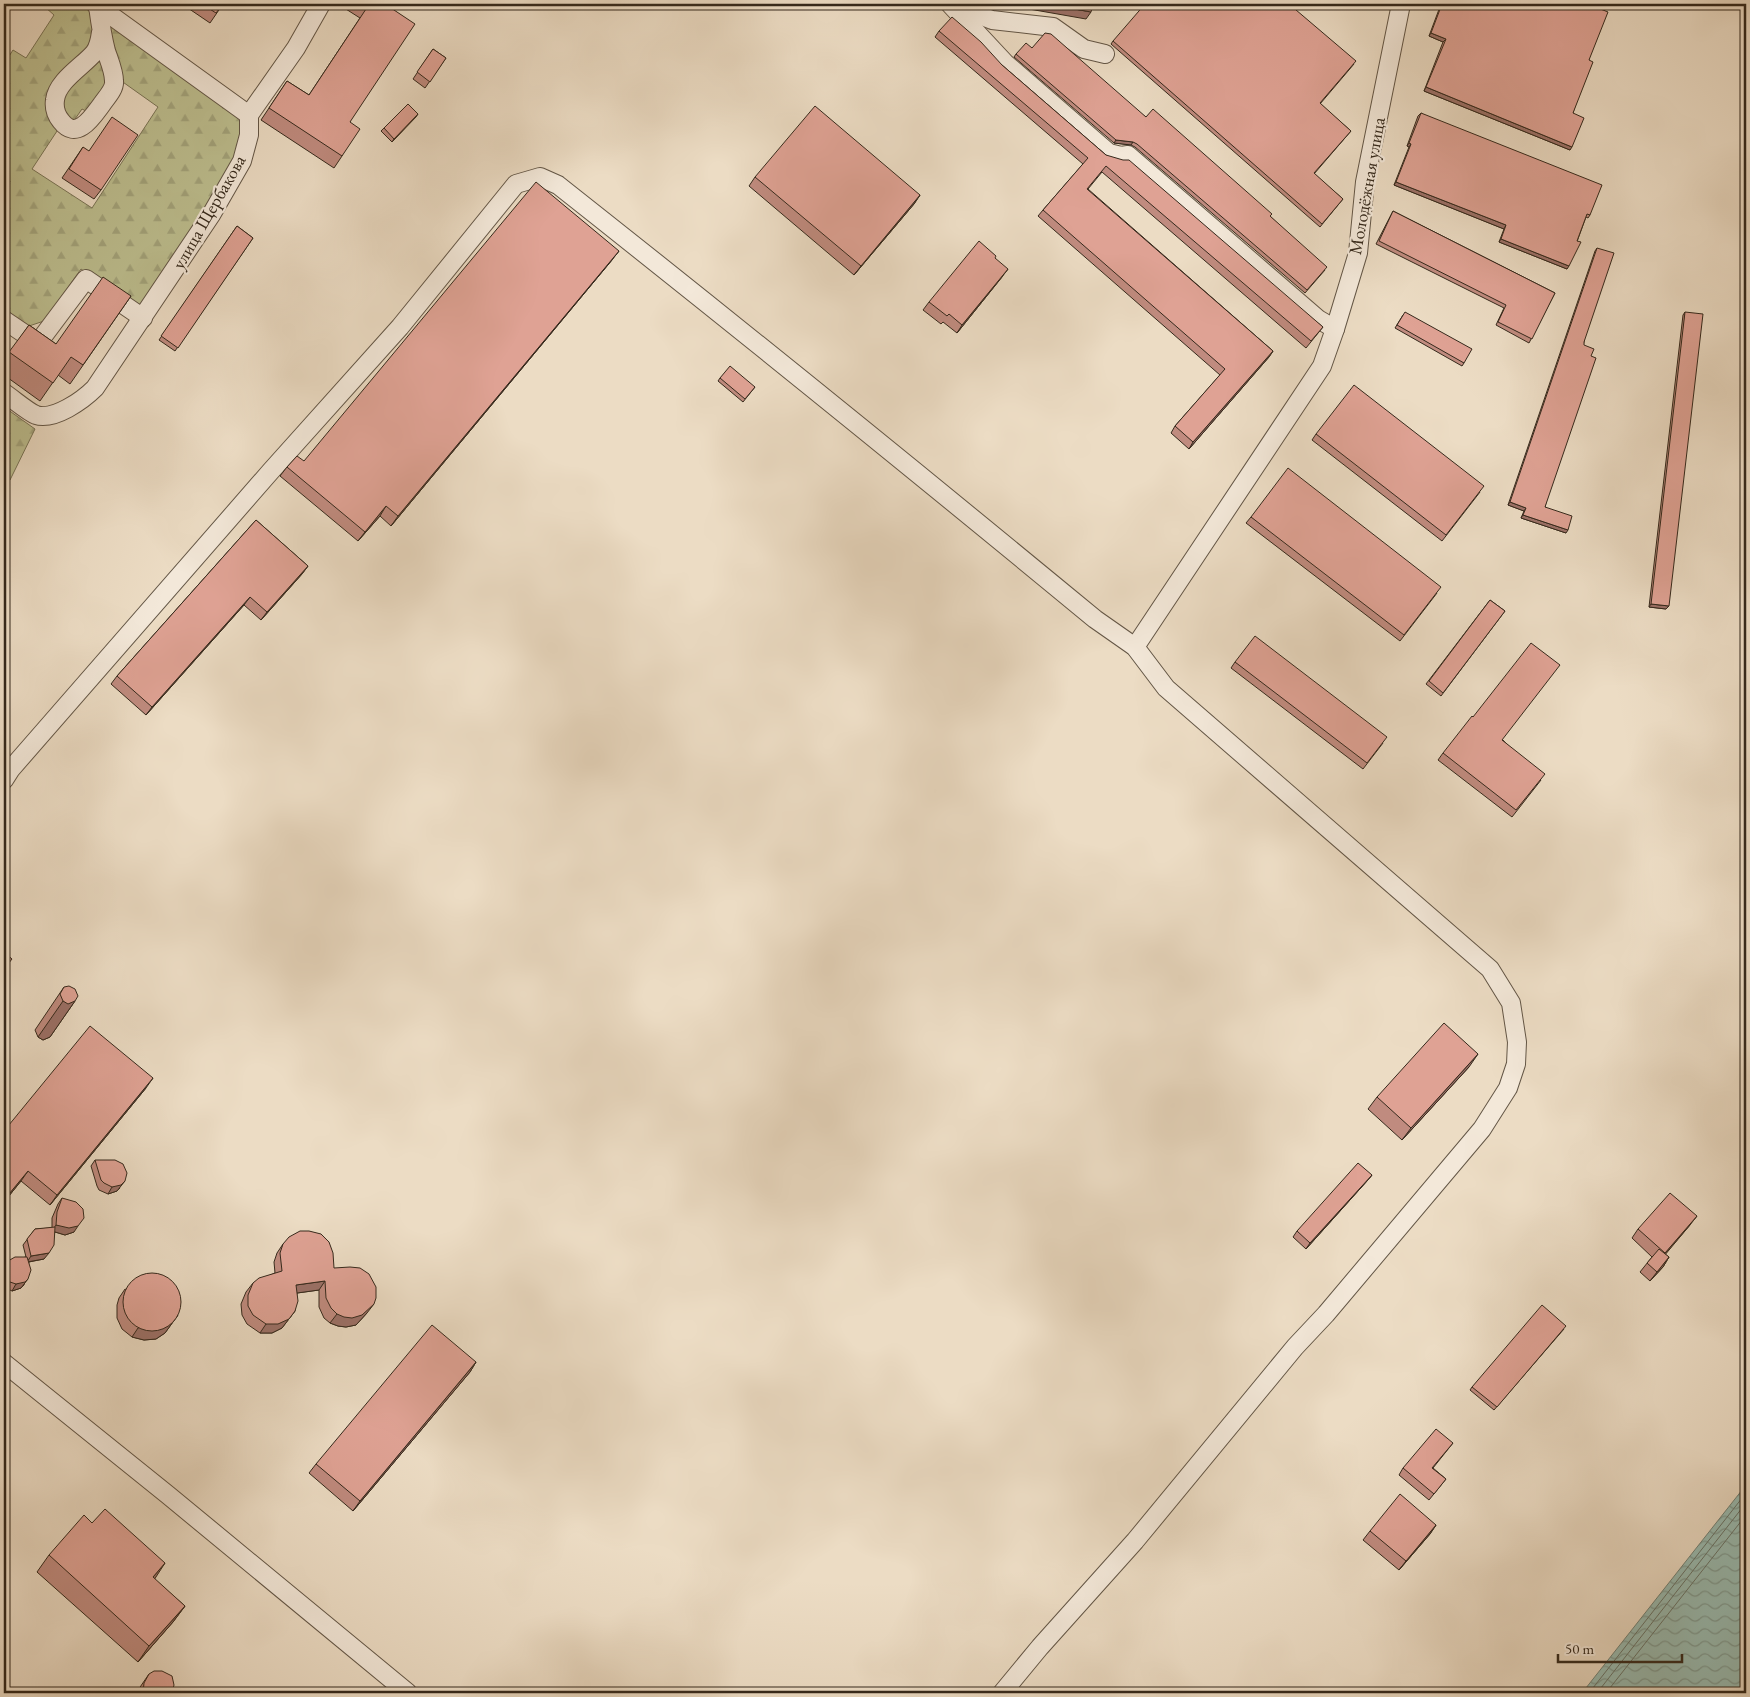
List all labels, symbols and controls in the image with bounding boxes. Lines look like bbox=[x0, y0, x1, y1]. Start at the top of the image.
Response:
street label: Молодёжная улица bbox=[1343, 115, 1390, 256]
street label: улица Щербакова bbox=[167, 150, 251, 273]
scale bar bbox=[1558, 1632, 1681, 1664]
text: 50 m bbox=[1565, 1639, 1594, 1658]

